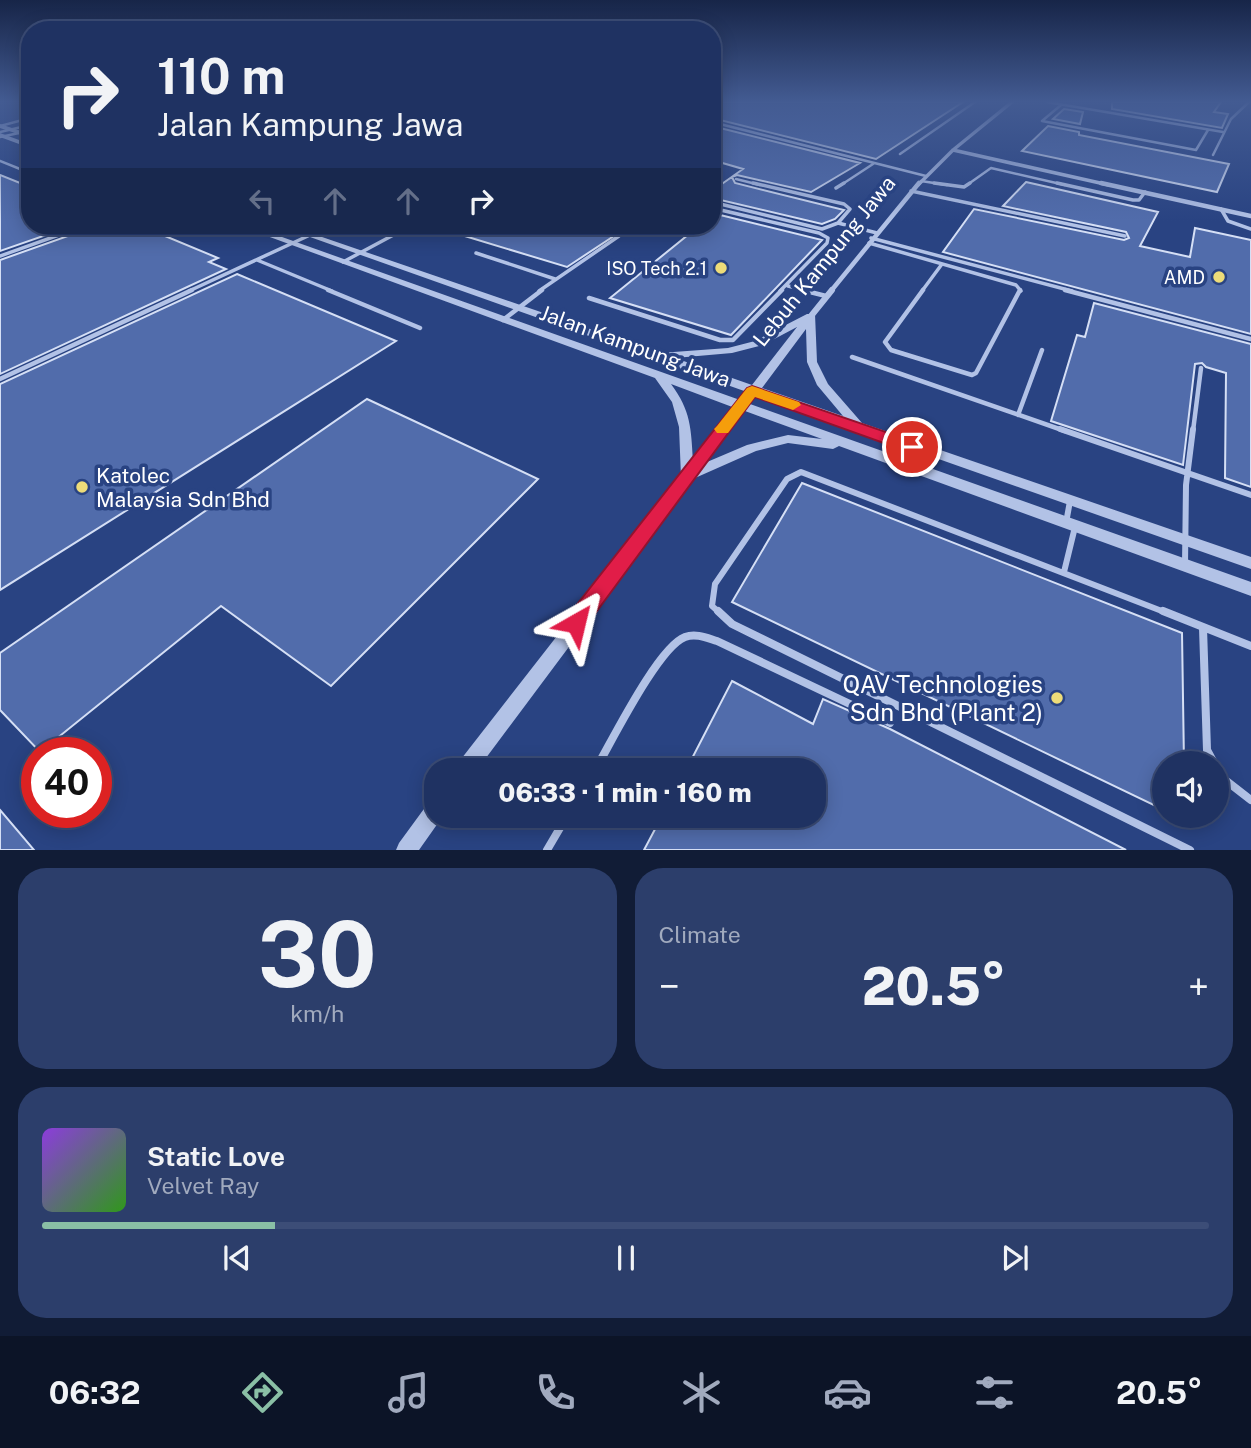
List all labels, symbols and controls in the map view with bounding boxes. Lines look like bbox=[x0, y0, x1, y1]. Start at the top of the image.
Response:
text: 110 m bbox=[157, 47, 285, 105]
icon: right bbox=[42, 49, 133, 140]
text: Jalan Kampung Jawa bbox=[157, 106, 463, 143]
street label: Lebuh Kampung Jawa bbox=[748, 171, 900, 351]
icon: left bbox=[243, 182, 281, 220]
icon: ahead bbox=[316, 182, 354, 220]
icon: ahead bbox=[389, 182, 427, 220]
icon: right bbox=[462, 182, 500, 220]
place label: ISO Tech 2.1 bbox=[606, 258, 707, 279]
marker: ISO Tech 2.1 bbox=[713, 260, 729, 276]
place label: AMD bbox=[1164, 267, 1205, 288]
marker: AMD bbox=[1211, 269, 1227, 285]
street label: Jalan Kampung Jawa bbox=[536, 300, 734, 392]
pin bbox=[882, 417, 942, 477]
icon: arrive bbox=[893, 428, 931, 466]
place label: Katolec Malaysia Sdn Bhd bbox=[96, 463, 270, 512]
marker: Katolec Malaysia Sdn Bhd bbox=[74, 479, 90, 495]
position arrow bbox=[539, 586, 613, 660]
place label: QAV Technologies Sdn Bhd (Plant 2) bbox=[843, 670, 1043, 726]
marker: QAV Technologies Sdn Bhd (Plant 2) bbox=[1049, 690, 1065, 706]
speed limit sign: 40 bbox=[21, 737, 112, 828]
map controls bbox=[1152, 751, 1229, 828]
button: sound bbox=[1152, 751, 1229, 828]
text: 06:33 · 1 min · 160 m bbox=[498, 777, 752, 808]
text: 30 bbox=[258, 901, 377, 1007]
text: Climate bbox=[659, 921, 741, 948]
text: 20.5° bbox=[862, 956, 1006, 1017]
text: − bbox=[659, 964, 680, 1009]
text: + bbox=[1188, 964, 1209, 1009]
text: km/h bbox=[290, 1000, 344, 1027]
text: Static Love bbox=[147, 1141, 285, 1172]
text: Velvet Ray bbox=[147, 1172, 259, 1199]
icon: previous bbox=[218, 1239, 256, 1277]
icon: pause bbox=[607, 1239, 645, 1277]
icon: next bbox=[996, 1239, 1034, 1277]
icon: directions bbox=[238, 1368, 287, 1417]
icon: music bbox=[384, 1368, 433, 1417]
icon: phone bbox=[531, 1368, 580, 1417]
icon: climate bbox=[677, 1368, 726, 1417]
icon: car bbox=[823, 1368, 872, 1417]
icon: filters bbox=[970, 1368, 1019, 1417]
text: 06:32 bbox=[49, 1374, 141, 1411]
text: 20.5° bbox=[1116, 1374, 1202, 1411]

